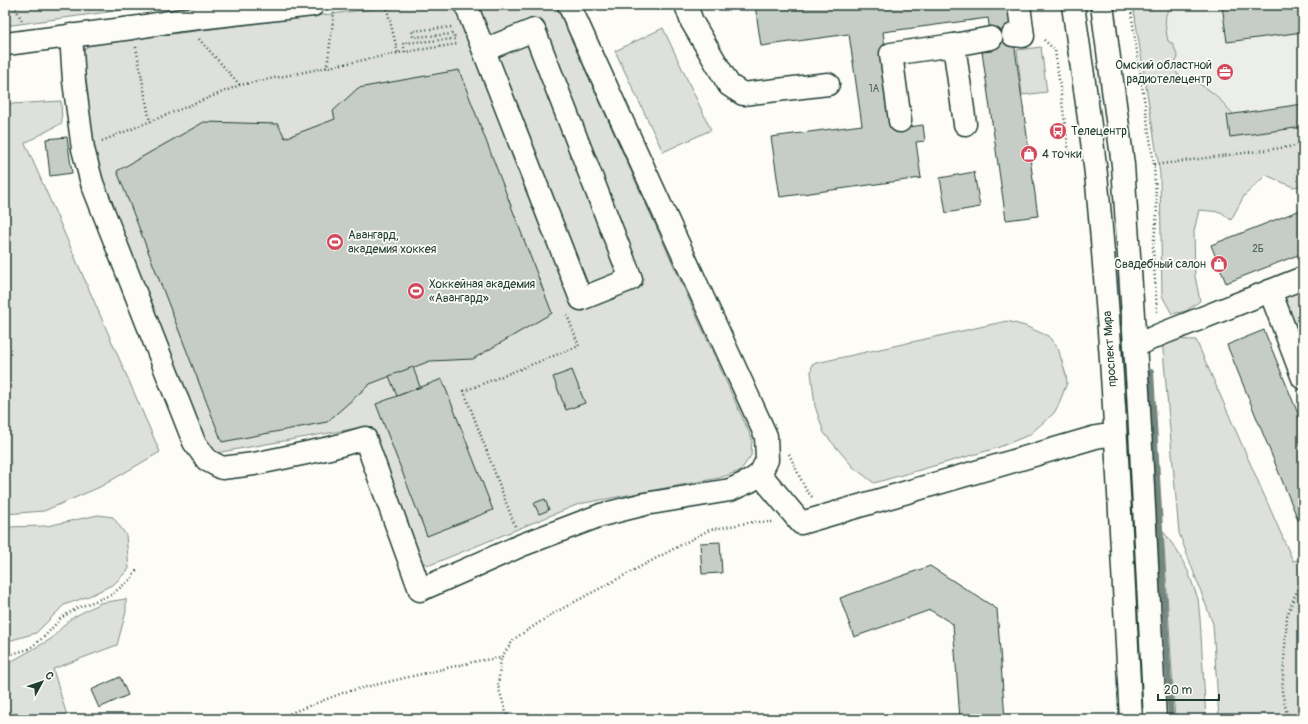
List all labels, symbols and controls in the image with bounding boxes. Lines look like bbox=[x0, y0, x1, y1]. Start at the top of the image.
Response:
place label: Омский областной радиотелецентр bbox=[1115, 58, 1212, 87]
office icon: Омский областной радиотелецентр bbox=[1215, 62, 1235, 82]
house number: 1А bbox=[869, 83, 880, 95]
bus stop icon: Телецентр bbox=[1048, 121, 1068, 141]
place label: Телецентр bbox=[1071, 124, 1127, 139]
shop icon: 4 точки bbox=[1019, 144, 1039, 164]
place label: 4 точки bbox=[1042, 147, 1082, 162]
place label: Авангард, академия хоккея bbox=[348, 228, 437, 257]
sports icon: Авангард, академия хоккея bbox=[325, 232, 345, 252]
house number: 2Б bbox=[1252, 243, 1264, 255]
shop icon: Свадебный салон bbox=[1209, 254, 1229, 274]
place label: Свадебный салон bbox=[1115, 257, 1206, 272]
place label: Хоккейная академия «Авангард» bbox=[429, 277, 535, 306]
sports icon: Хоккейная академия «Авангард» bbox=[406, 281, 426, 301]
street label: проспект Мира bbox=[1100, 310, 1120, 388]
north arrow bbox=[22, 662, 62, 702]
text: С bbox=[42, 669, 57, 683]
scale bar bbox=[1158, 676, 1219, 702]
text: 20 m bbox=[1164, 683, 1193, 698]

